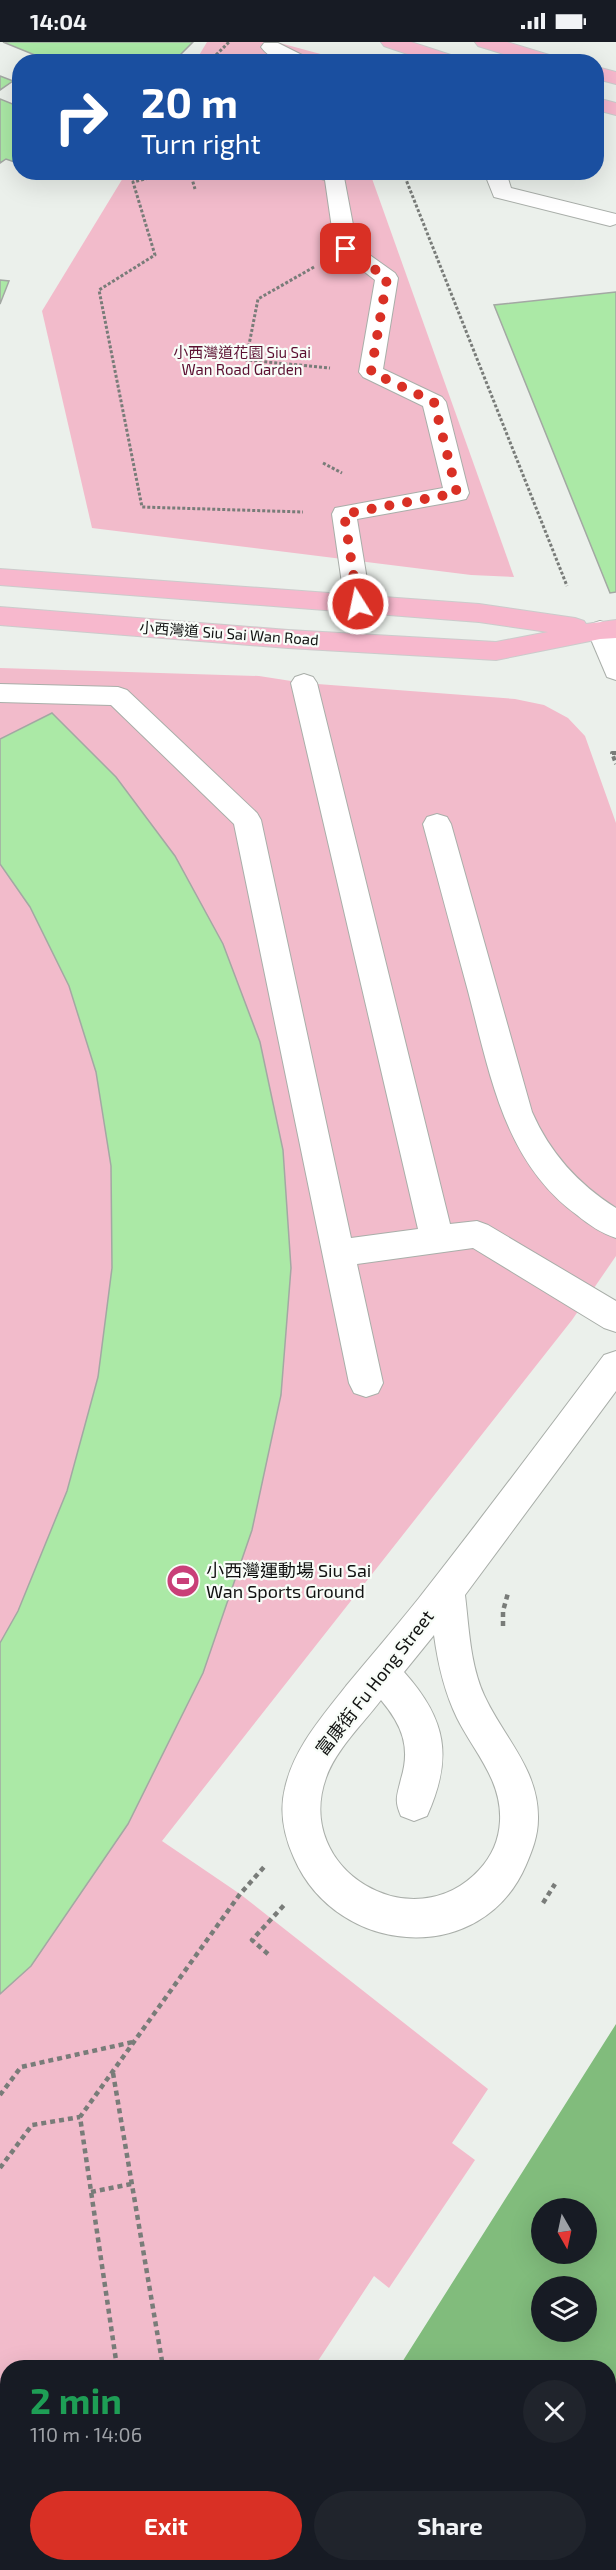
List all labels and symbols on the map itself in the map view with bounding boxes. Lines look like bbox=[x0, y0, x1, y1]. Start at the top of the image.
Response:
pin bbox=[320, 223, 371, 274]
park label: 小西灣道花園 Siu Sai Wan Road Garden bbox=[173, 343, 311, 378]
position arrow bbox=[326, 572, 390, 636]
street label: 小西灣道 Siu Sai Wan Road bbox=[139, 618, 319, 648]
place label: 小西灣運動場 Siu Sai Wan Sports Ground bbox=[206, 1559, 371, 1602]
sports icon: 小西灣運動場 Siu Sai Wan Sports Ground bbox=[165, 1563, 201, 1599]
street label: 富康街 Fu Hong Street bbox=[311, 1605, 438, 1759]
north arrow bbox=[531, 2198, 597, 2264]

